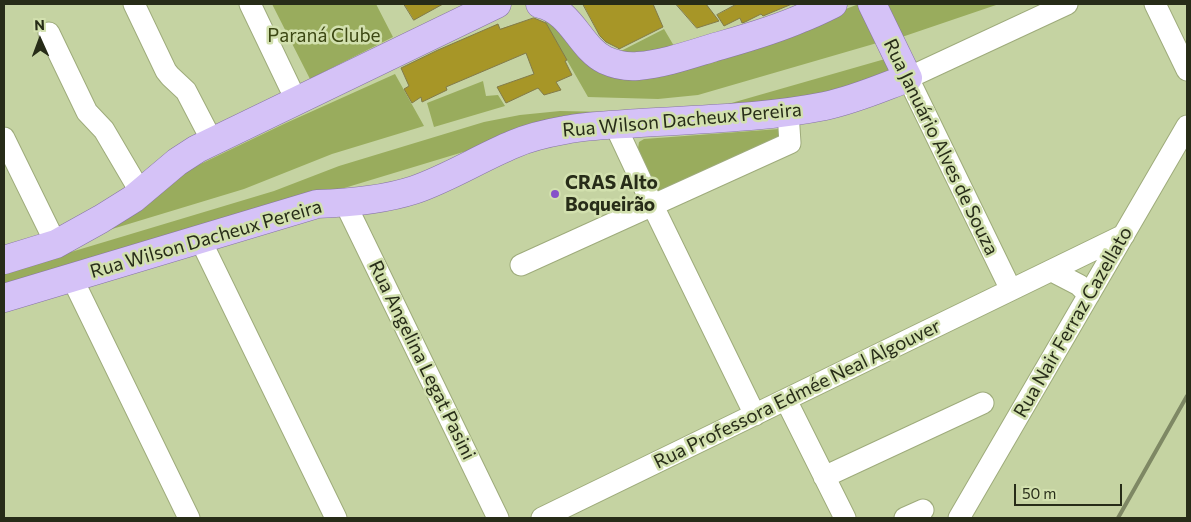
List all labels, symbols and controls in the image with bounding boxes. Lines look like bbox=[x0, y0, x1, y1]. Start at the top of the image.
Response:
north arrow bbox=[15, 15, 65, 65]
text: N bbox=[34, 16, 45, 33]
park label: Paraná Clube bbox=[267, 25, 381, 47]
street label: Rua Januário Alves de Souza bbox=[879, 35, 1003, 259]
street label: Rua Wilson Dacheux Pereira bbox=[561, 98, 803, 142]
place label: CRAS Alto Boqueirão bbox=[565, 172, 658, 216]
marker: CRAS Alto Boqueirão bbox=[549, 188, 561, 200]
street label: Rua Wilson Dacheux Pereira bbox=[87, 195, 325, 283]
street label: Rua Nair Ferraz Cazellato bbox=[1009, 222, 1137, 422]
street label: Rua Angelina Legat Pasini bbox=[364, 257, 480, 463]
street label: Rua Professora Edmée Neal Algouver bbox=[650, 314, 944, 474]
scale bar bbox=[1016, 474, 1124, 506]
text: 50 m bbox=[1022, 484, 1056, 502]

